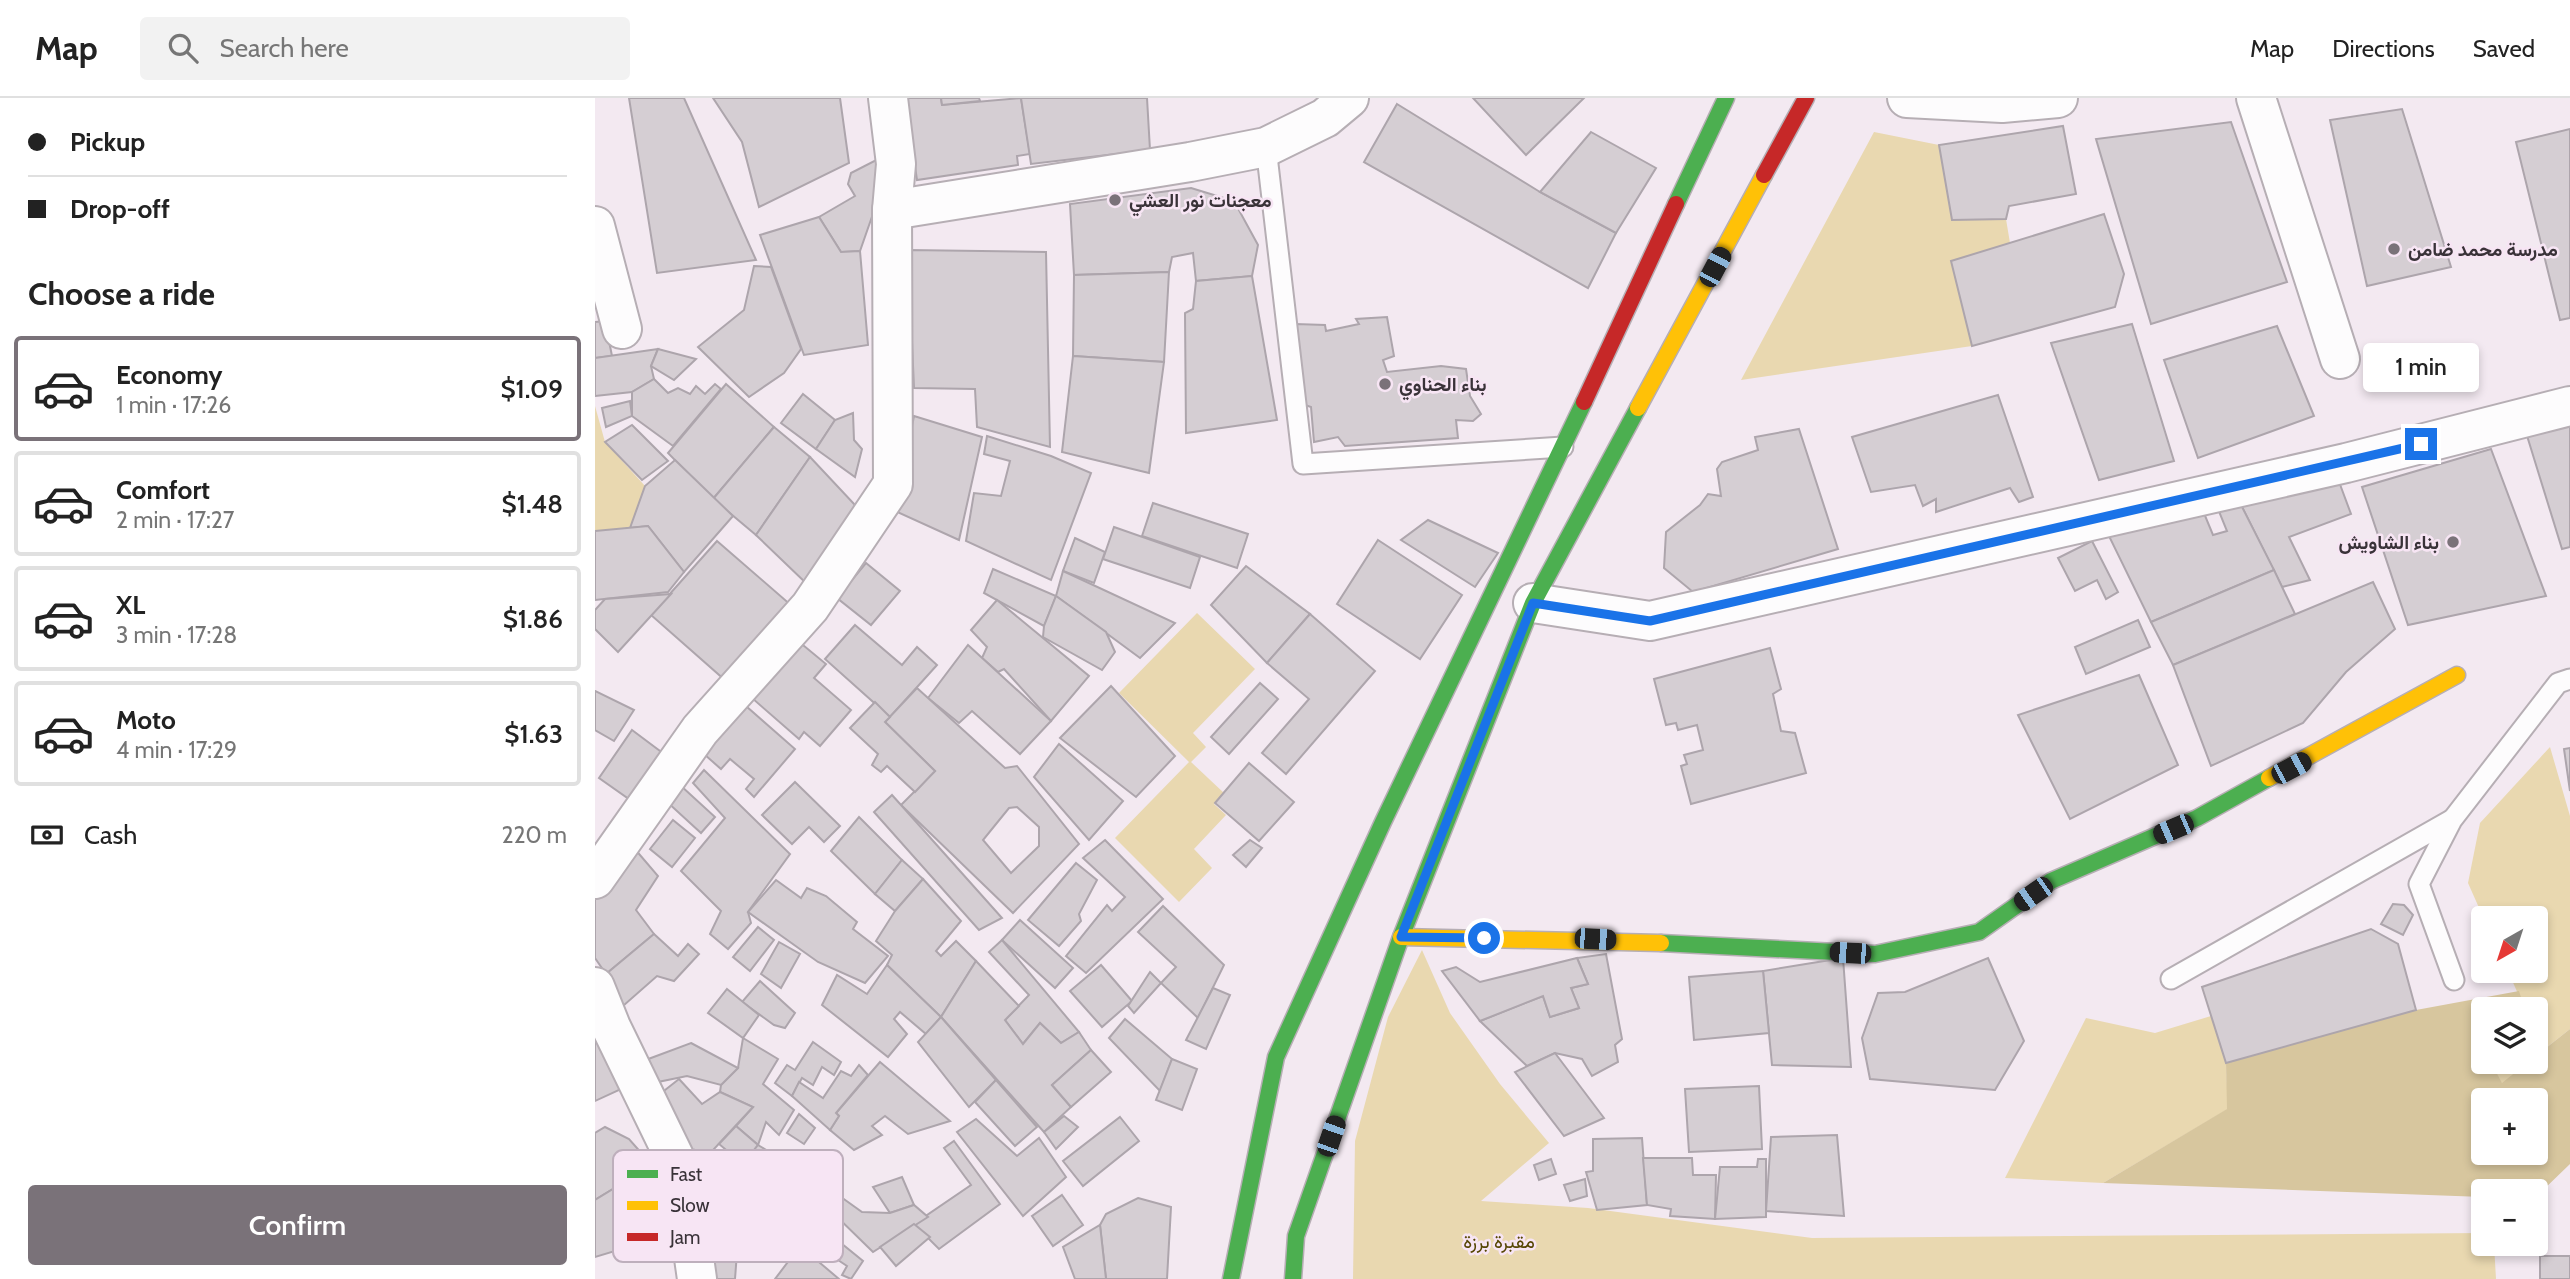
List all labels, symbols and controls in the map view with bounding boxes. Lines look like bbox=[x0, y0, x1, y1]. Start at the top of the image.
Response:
search box bbox=[140, 17, 630, 80]
text: Map bbox=[35, 28, 98, 68]
icon: search bbox=[164, 29, 202, 67]
text: Search here bbox=[220, 32, 349, 64]
text: Map bbox=[2250, 34, 2294, 63]
text: Directions bbox=[2332, 34, 2435, 63]
text: Saved bbox=[2473, 34, 2535, 63]
text: Pickup bbox=[70, 126, 145, 158]
place label: معجنات نور العشي bbox=[1129, 189, 1271, 217]
marker: معجنات نور العشي bbox=[1107, 192, 1123, 208]
text: Drop-off bbox=[70, 193, 170, 225]
place label: مدرسة محمد ضامن bbox=[2408, 238, 2558, 262]
marker: مدرسة محمد ضامن bbox=[2386, 241, 2402, 257]
car bbox=[1696, 244, 1735, 290]
text: Choose a ride bbox=[28, 274, 215, 313]
callout: 1 min bbox=[2363, 342, 2479, 392]
text: 1 min bbox=[2395, 353, 2447, 381]
icon: car bbox=[32, 357, 95, 420]
text: Economy bbox=[116, 359, 222, 391]
text: $1.09 bbox=[500, 373, 563, 405]
place label: بناء الحناوي bbox=[1399, 373, 1487, 401]
marker: بناء الحناوي bbox=[1377, 376, 1393, 392]
text: 1 min · 17:26 bbox=[116, 391, 231, 419]
route end bbox=[2405, 428, 2437, 460]
icon: car bbox=[32, 472, 95, 535]
text: Comfort bbox=[116, 474, 210, 506]
text: $1.48 bbox=[502, 488, 563, 520]
text: 2 min · 17:27 bbox=[116, 506, 234, 534]
place label: بناء الشاويش bbox=[2339, 531, 2439, 555]
marker: بناء الشاويش bbox=[2445, 534, 2461, 550]
icon: car bbox=[32, 587, 95, 650]
text: XL bbox=[116, 589, 145, 621]
text: $1.86 bbox=[503, 603, 563, 635]
text: 3 min · 17:28 bbox=[116, 621, 237, 649]
icon: car bbox=[32, 702, 95, 765]
text: Moto bbox=[116, 704, 176, 736]
text: $1.63 bbox=[504, 718, 563, 750]
text: 4 min · 17:29 bbox=[116, 736, 237, 764]
car bbox=[2268, 749, 2315, 787]
car bbox=[2150, 811, 2197, 847]
icon: cash bbox=[28, 816, 66, 854]
text: Cash bbox=[84, 819, 137, 851]
text: 220 m bbox=[501, 821, 567, 849]
car bbox=[2010, 873, 2057, 915]
north arrow bbox=[2471, 906, 2548, 984]
map controls bbox=[2471, 906, 2548, 1256]
route start bbox=[1468, 922, 1500, 954]
car bbox=[1574, 927, 1617, 951]
car bbox=[1829, 941, 1872, 965]
button: layers bbox=[2471, 997, 2548, 1074]
button: + bbox=[2471, 1088, 2548, 1165]
car bbox=[1315, 1113, 1348, 1159]
legend bbox=[613, 1150, 843, 1262]
text: Fast bbox=[670, 1163, 703, 1186]
button: − bbox=[2471, 1179, 2548, 1256]
button: Confirm bbox=[28, 1185, 567, 1265]
text: Slow bbox=[670, 1194, 710, 1217]
text: Jam bbox=[669, 1226, 700, 1249]
park label: مقبرة برزة bbox=[1463, 1230, 1535, 1253]

